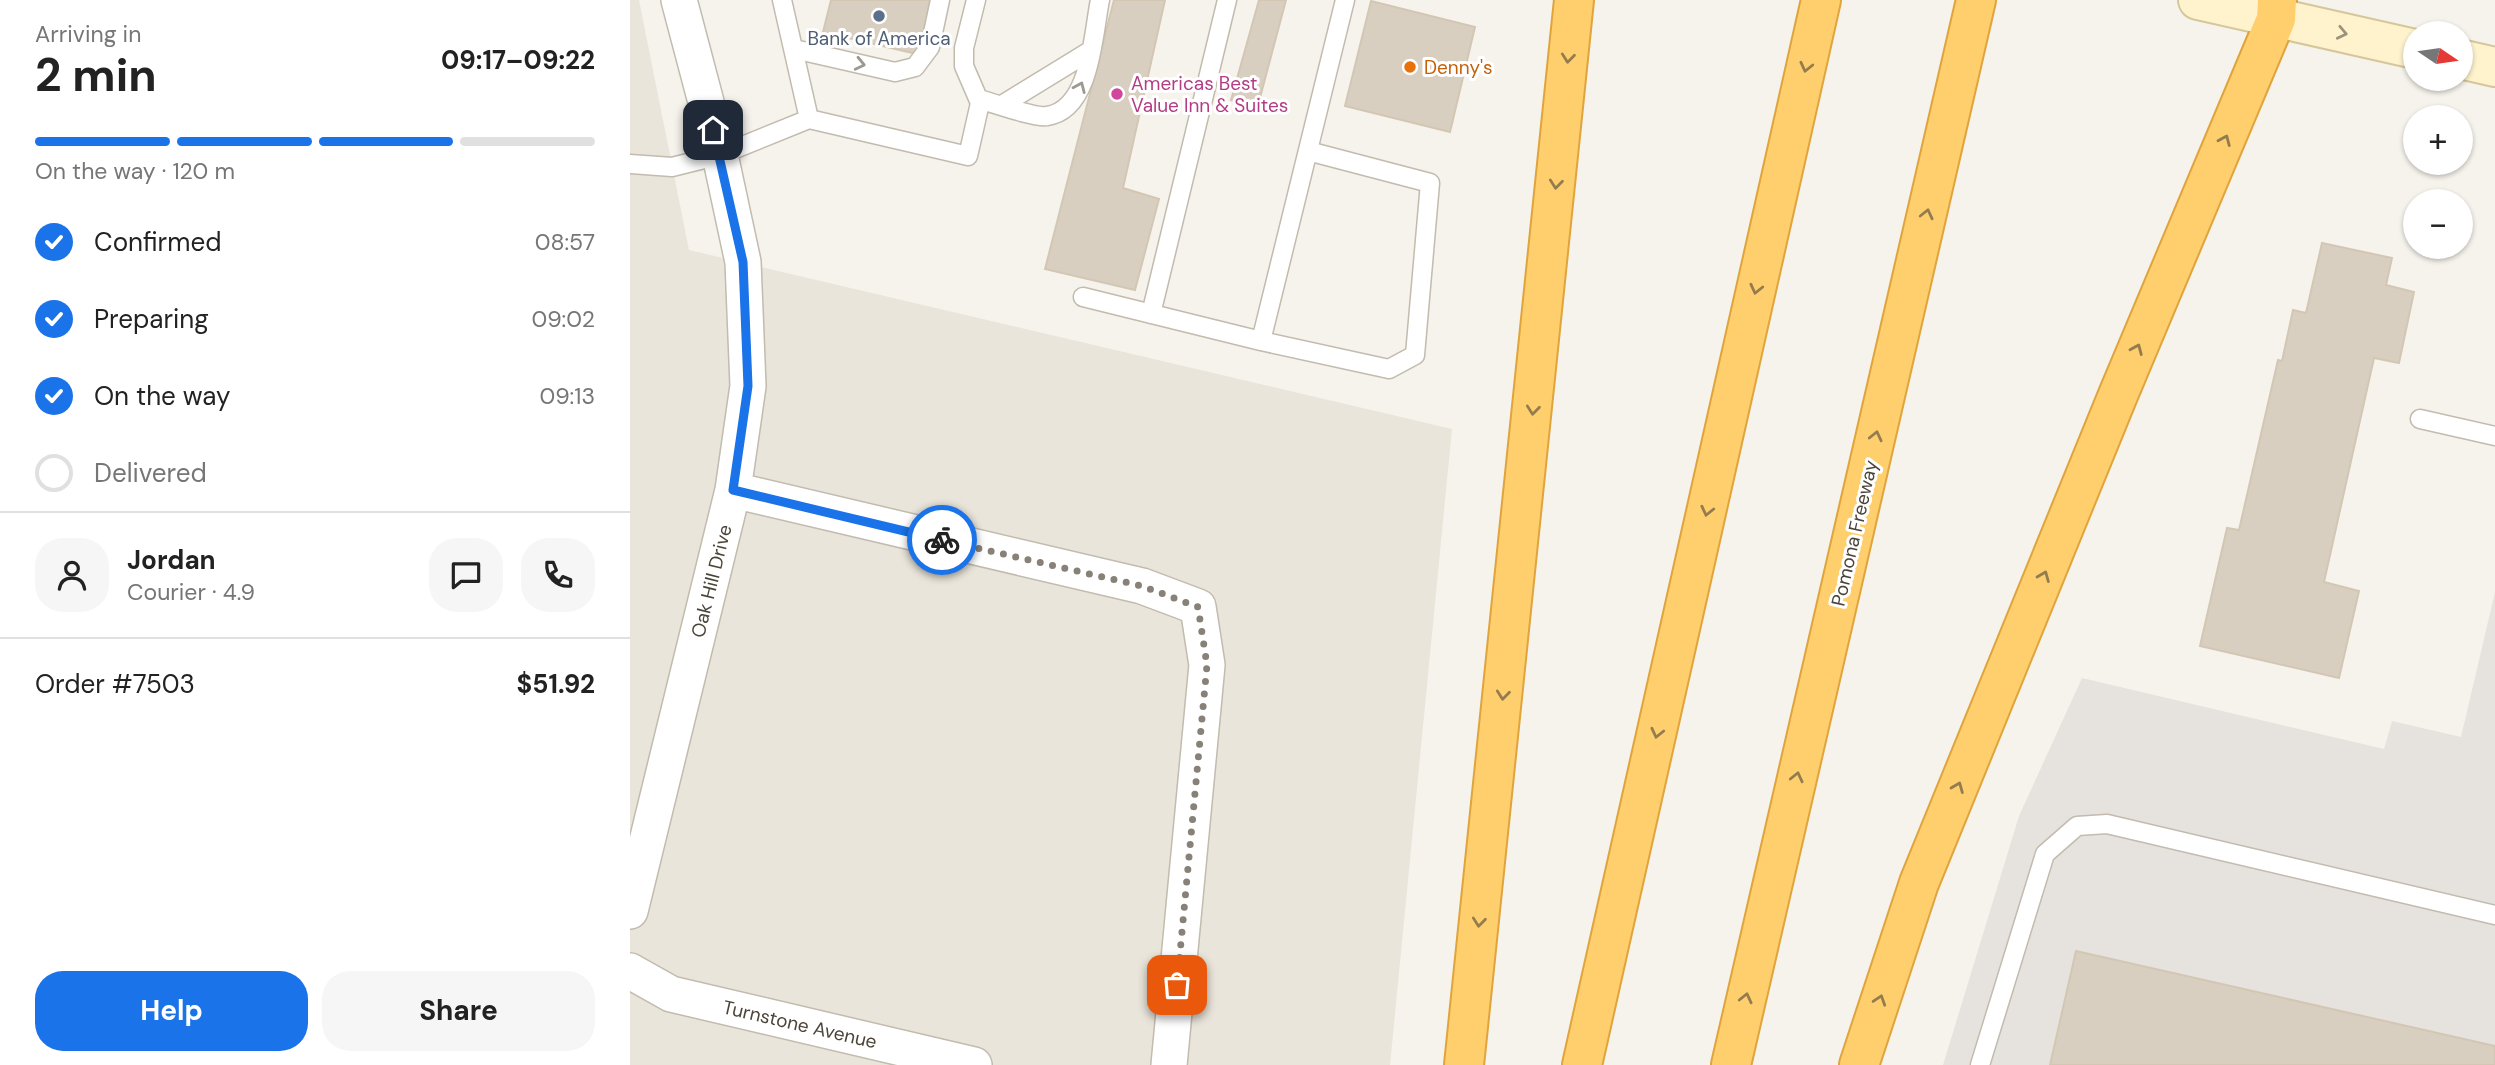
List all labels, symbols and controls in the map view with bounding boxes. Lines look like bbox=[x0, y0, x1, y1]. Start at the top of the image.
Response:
marker: Bank of America bbox=[871, 8, 887, 24]
text: Arriving in bbox=[35, 19, 141, 49]
north arrow bbox=[2403, 21, 2473, 91]
map controls bbox=[2403, 21, 2473, 259]
one-way arrow bbox=[2336, 25, 2348, 40]
place label: Bank of America bbox=[807, 26, 951, 51]
text: 09:17–09:22 bbox=[441, 43, 595, 77]
text: 2 min bbox=[35, 45, 157, 105]
one-way arrow bbox=[1561, 53, 1576, 64]
place label: Denny's bbox=[1424, 55, 1493, 80]
one-way arrow bbox=[854, 56, 866, 70]
marker: Denny's bbox=[1402, 59, 1418, 75]
one-way arrow bbox=[1800, 61, 1814, 73]
place label: Americas Best Value Inn & Suites bbox=[1131, 71, 1288, 118]
one-way arrow bbox=[1072, 82, 1086, 94]
marker: Americas Best Value Inn & Suites bbox=[1109, 86, 1125, 102]
pin bbox=[683, 100, 743, 160]
button: + bbox=[2403, 105, 2473, 175]
icon: home bbox=[694, 111, 732, 149]
one-way arrow bbox=[2217, 134, 2231, 147]
text: On the way · 120 m bbox=[35, 156, 235, 186]
one-way arrow bbox=[1549, 178, 1564, 189]
button: − bbox=[2403, 189, 2473, 259]
one-way arrow bbox=[1919, 208, 1933, 220]
icon: check bbox=[35, 223, 73, 261]
text: Confirmed bbox=[94, 225, 221, 259]
text: 08:57 bbox=[535, 227, 595, 257]
one-way arrow bbox=[1750, 283, 1765, 295]
icon: check bbox=[35, 300, 73, 338]
text: Preparing bbox=[94, 302, 209, 336]
text: 09:02 bbox=[531, 304, 595, 334]
one-way arrow bbox=[2129, 344, 2143, 357]
icon: check bbox=[35, 377, 73, 415]
text: On the way bbox=[94, 379, 230, 413]
text: 09:13 bbox=[539, 381, 595, 411]
one-way arrow bbox=[1526, 405, 1541, 416]
one-way arrow bbox=[1868, 430, 1882, 442]
text: Delivered bbox=[94, 456, 207, 490]
street label: Pomona Freeway bbox=[1826, 457, 1884, 609]
courier bbox=[907, 505, 977, 575]
one-way arrow bbox=[1700, 505, 1715, 517]
icon: bike bbox=[923, 521, 961, 559]
street label: Oak Hill Drive bbox=[685, 522, 738, 640]
button: person bbox=[35, 538, 109, 612]
button: chat bbox=[429, 538, 503, 612]
button: phone bbox=[521, 538, 595, 612]
text: Jordan bbox=[127, 543, 216, 577]
one-way arrow bbox=[2036, 571, 2050, 583]
text: Courier · 4.9 bbox=[127, 577, 255, 607]
text: Order #7503 bbox=[35, 667, 195, 701]
text: $51.92 bbox=[517, 667, 595, 701]
one-way arrow bbox=[1496, 690, 1511, 701]
one-way arrow bbox=[1650, 727, 1665, 739]
one-way arrow bbox=[1789, 771, 1804, 783]
one-way arrow bbox=[1950, 781, 1964, 793]
one-way arrow bbox=[1472, 917, 1487, 928]
pin bbox=[1147, 955, 1207, 1015]
icon: bag bbox=[1158, 966, 1196, 1004]
button: Help bbox=[35, 971, 308, 1051]
button: Share bbox=[322, 971, 595, 1051]
one-way arrow bbox=[1738, 993, 1753, 1005]
street label: Turnstone Avenue bbox=[720, 995, 879, 1054]
one-way arrow bbox=[1872, 995, 1886, 1007]

